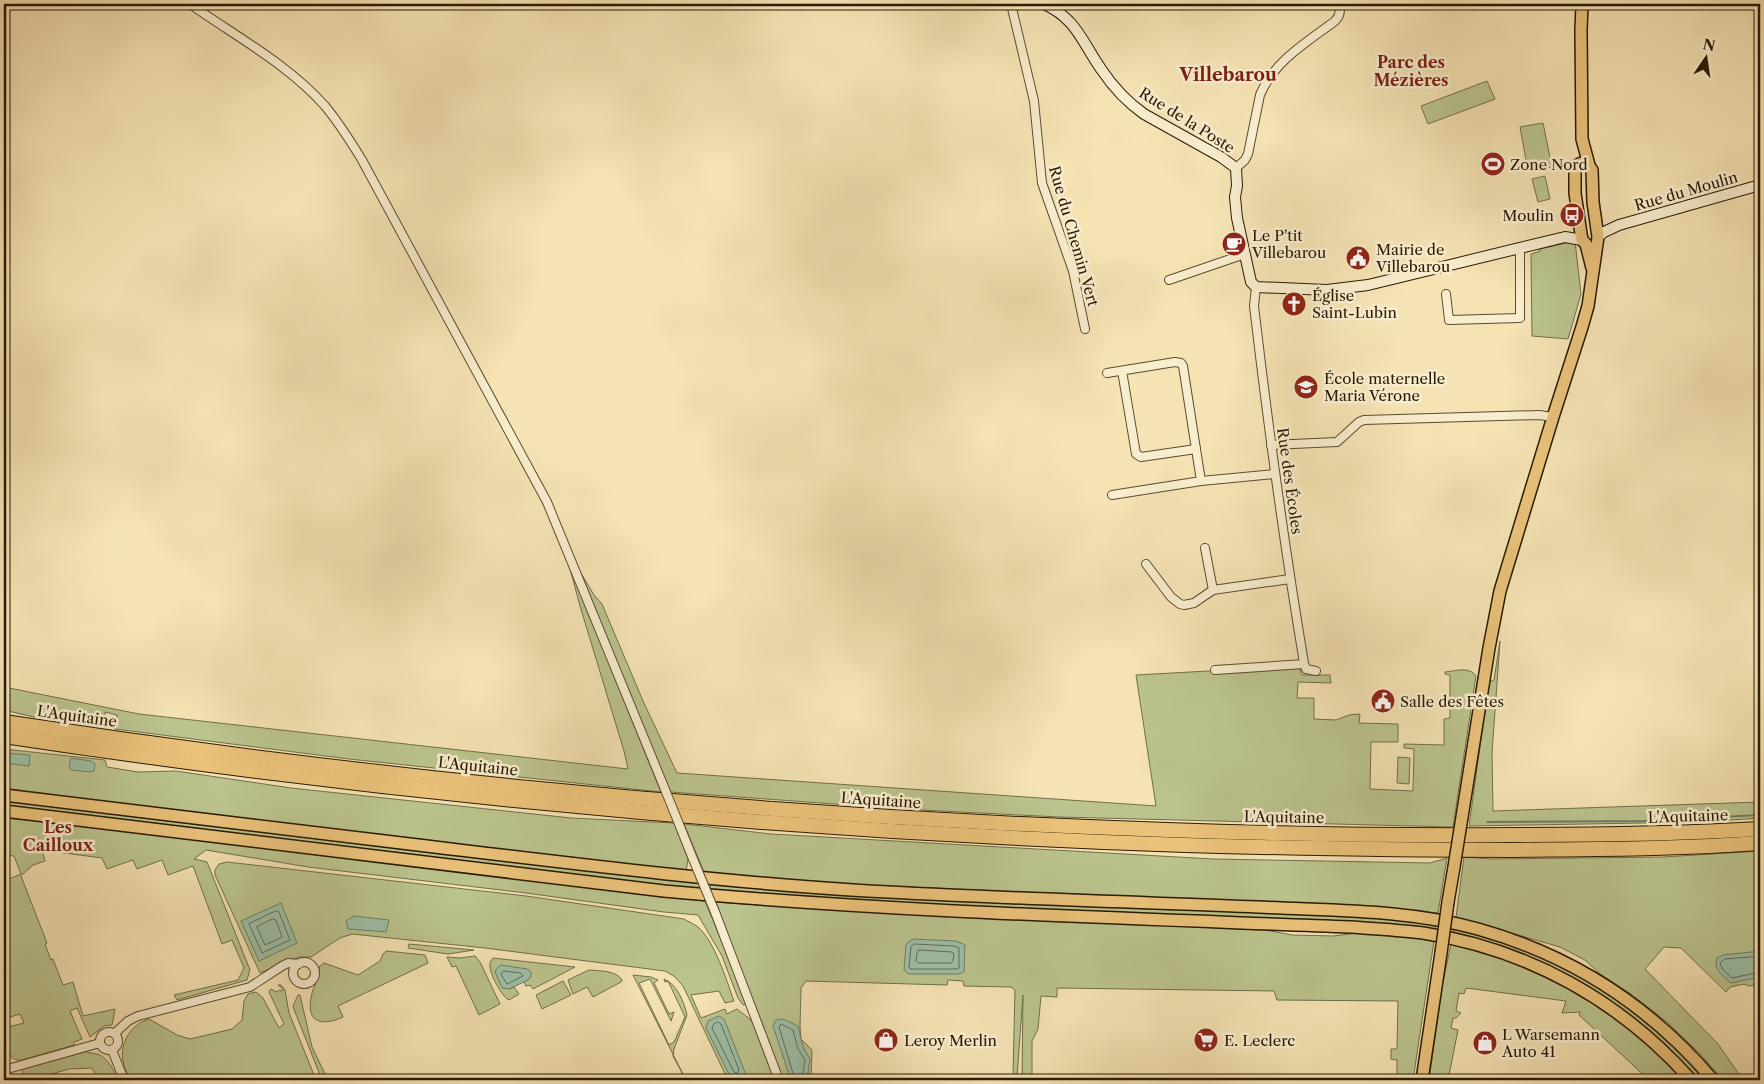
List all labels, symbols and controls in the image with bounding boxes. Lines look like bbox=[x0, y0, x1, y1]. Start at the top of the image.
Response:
north arrow bbox=[1682, 32, 1732, 82]
text: N bbox=[1701, 35, 1717, 55]
district label: Parc des Mézières bbox=[1373, 52, 1449, 90]
district label: Villebarou bbox=[1178, 64, 1277, 86]
street label: Rue de la Poste bbox=[1136, 83, 1238, 157]
sports icon: Zone Nord bbox=[1480, 151, 1506, 177]
place label: Zone Nord bbox=[1510, 155, 1588, 174]
street label: Rue du Chemin Vert bbox=[1045, 164, 1103, 309]
street label: Rue du Moulin bbox=[1632, 167, 1740, 215]
bus stop icon: Moulin bbox=[1559, 202, 1585, 228]
place label: Moulin bbox=[1502, 206, 1555, 225]
place label: Le P'tit Villebarou bbox=[1251, 226, 1326, 262]
cafe icon: Le P'tit Villebarou bbox=[1221, 231, 1247, 257]
place label: Mairie de Villebarou bbox=[1375, 240, 1450, 276]
public building icon: Mairie de Villebarou bbox=[1345, 245, 1371, 271]
place label: Église Saint-Lubin bbox=[1312, 286, 1398, 322]
church icon: Église Saint-Lubin bbox=[1281, 291, 1307, 317]
place label: École maternelle Maria Vérone bbox=[1324, 369, 1445, 405]
school or university icon: École maternelle Maria Vérone bbox=[1293, 374, 1319, 400]
street label: Rue des Écoles bbox=[1273, 426, 1307, 536]
public building icon: Salle des Fêtes bbox=[1370, 688, 1396, 714]
place label: Salle des Fêtes bbox=[1400, 692, 1504, 711]
street label: L'Aquitaine bbox=[36, 701, 118, 731]
street label: L'Aquitaine bbox=[437, 752, 519, 780]
street label: L'Aquitaine bbox=[840, 788, 922, 812]
street label: L'Aquitaine bbox=[1648, 805, 1728, 827]
street label: L'Aquitaine bbox=[1244, 807, 1324, 827]
district label: Les Cailloux bbox=[23, 817, 94, 855]
place label: L Warsemann Auto 41 bbox=[1501, 1025, 1600, 1061]
shop icon: Leroy Merlin bbox=[873, 1027, 899, 1053]
supermarket icon: E. Leclerc bbox=[1193, 1027, 1219, 1053]
shop icon: L Warsemann Auto 41 bbox=[1472, 1030, 1498, 1056]
place label: Leroy Merlin bbox=[904, 1031, 998, 1050]
place label: E. Leclerc bbox=[1224, 1031, 1295, 1050]

